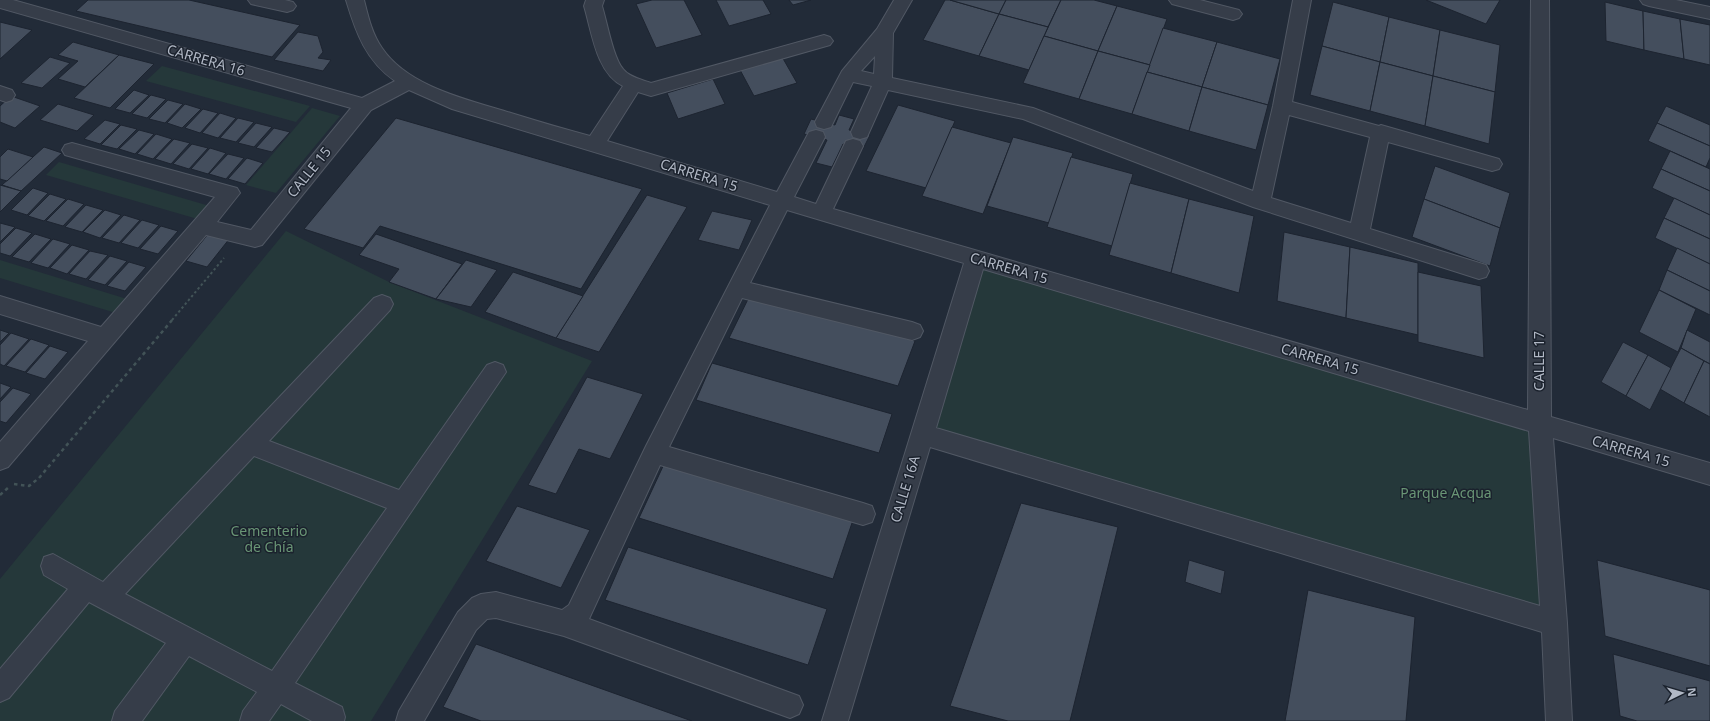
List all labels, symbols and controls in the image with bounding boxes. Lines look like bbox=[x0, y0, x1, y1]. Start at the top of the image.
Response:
street label: CARRERA 16 bbox=[165, 39, 247, 80]
street label: CALLE 15 bbox=[282, 142, 335, 201]
street label: CARRERA 15 bbox=[658, 154, 740, 195]
street label: CARRERA 15 bbox=[968, 247, 1050, 288]
street label: CALLE 17 bbox=[1529, 331, 1548, 391]
street label: CARRERA 15 bbox=[1279, 338, 1361, 379]
street label: CARRERA 15 bbox=[1590, 430, 1672, 471]
street label: CALLE 16A bbox=[885, 453, 924, 525]
park label: Parque Acqua bbox=[1400, 483, 1492, 502]
park label: Cementerio de Chía bbox=[230, 521, 308, 556]
north arrow bbox=[1662, 673, 1702, 713]
text: N bbox=[1685, 687, 1700, 697]

